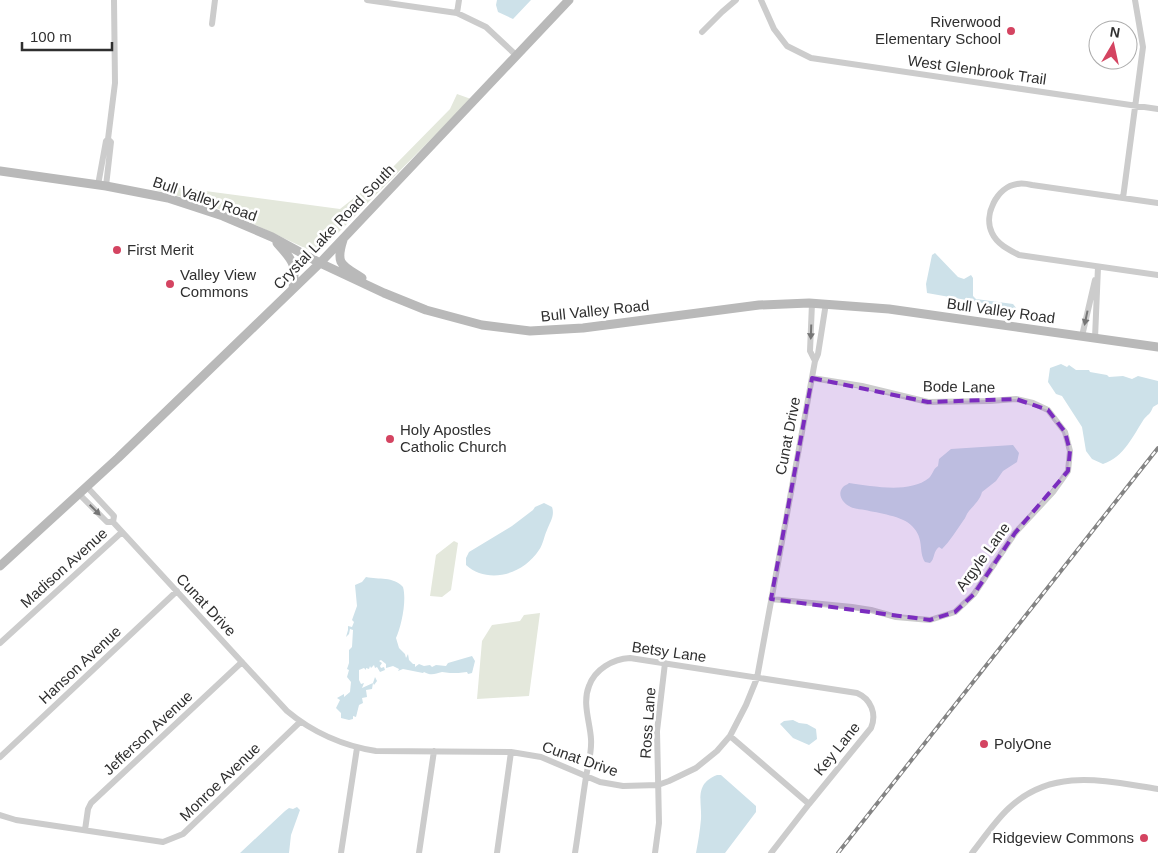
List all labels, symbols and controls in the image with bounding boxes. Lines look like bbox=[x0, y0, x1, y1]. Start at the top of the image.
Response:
place label: Riverwood Elementary School bbox=[875, 13, 1001, 47]
scale bar bbox=[22, 20, 112, 52]
north arrow bbox=[1088, 20, 1138, 70]
text: N bbox=[1109, 23, 1121, 41]
marker: Riverwood Elementary School bbox=[1005, 25, 1017, 37]
text: 100 m bbox=[30, 28, 72, 45]
street label: West Glenbrook Trail bbox=[907, 51, 1047, 88]
street label: Crystal Lake Road South bbox=[270, 161, 398, 293]
street label: Bull Valley Road bbox=[151, 173, 259, 224]
place label: First Merit bbox=[127, 241, 194, 258]
marker: First Merit bbox=[111, 244, 123, 256]
place label: Valley View Commons bbox=[180, 266, 256, 300]
marker: Valley View Commons bbox=[164, 278, 176, 290]
street label: Bull Valley Road bbox=[946, 295, 1056, 327]
street label: Bull Valley Road bbox=[540, 296, 650, 325]
one-way arrow bbox=[1081, 311, 1089, 327]
one-way arrow bbox=[807, 324, 815, 340]
street label: Bode Lane bbox=[923, 377, 995, 396]
street label: Cunat Drive bbox=[772, 395, 803, 476]
place label: Holy Apostles Catholic Church bbox=[400, 421, 507, 455]
marker: Holy Apostles Catholic Church bbox=[384, 433, 396, 445]
one-way arrow bbox=[89, 504, 101, 516]
street label: Argyle Lane bbox=[952, 519, 1013, 594]
street label: Madison Avenue bbox=[17, 524, 110, 611]
street label: Cunat Drive bbox=[173, 570, 240, 639]
street label: Hanson Avenue bbox=[35, 622, 124, 707]
street label: Betsy Lane bbox=[631, 638, 707, 665]
street label: Jefferson Avenue bbox=[100, 687, 196, 778]
street label: Ross Lane bbox=[637, 687, 658, 759]
street label: Key Lane bbox=[810, 719, 863, 779]
place label: PolyOne bbox=[994, 735, 1052, 752]
street label: Cunat Drive bbox=[540, 738, 620, 779]
marker: PolyOne bbox=[978, 738, 990, 750]
street label: Monroe Avenue bbox=[176, 739, 263, 824]
place label: Ridgeview Commons bbox=[992, 829, 1134, 846]
marker: Ridgeview Commons bbox=[1138, 832, 1150, 844]

